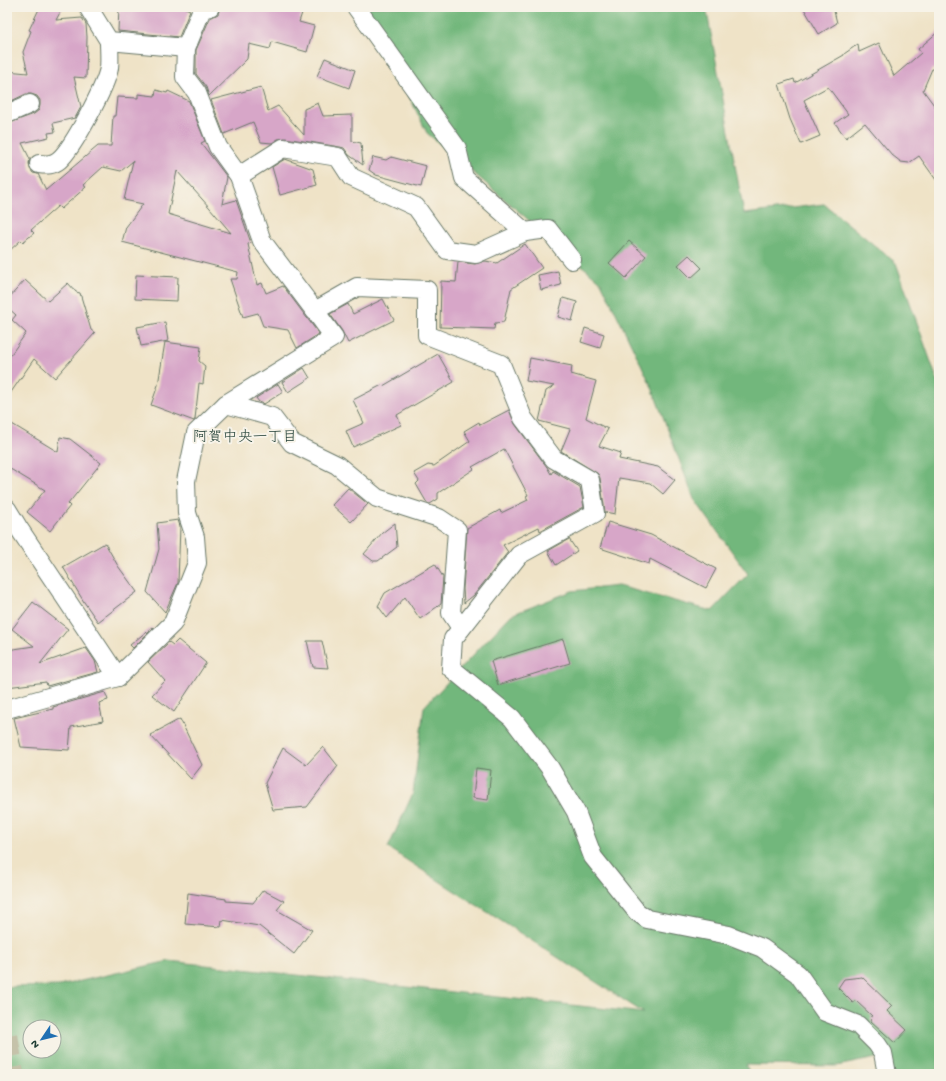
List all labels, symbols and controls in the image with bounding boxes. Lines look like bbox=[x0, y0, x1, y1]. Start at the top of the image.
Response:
district label: 阿賀中央一丁目 bbox=[192, 428, 298, 447]
north arrow bbox=[22, 1019, 62, 1059]
text: N bbox=[28, 1037, 42, 1050]

